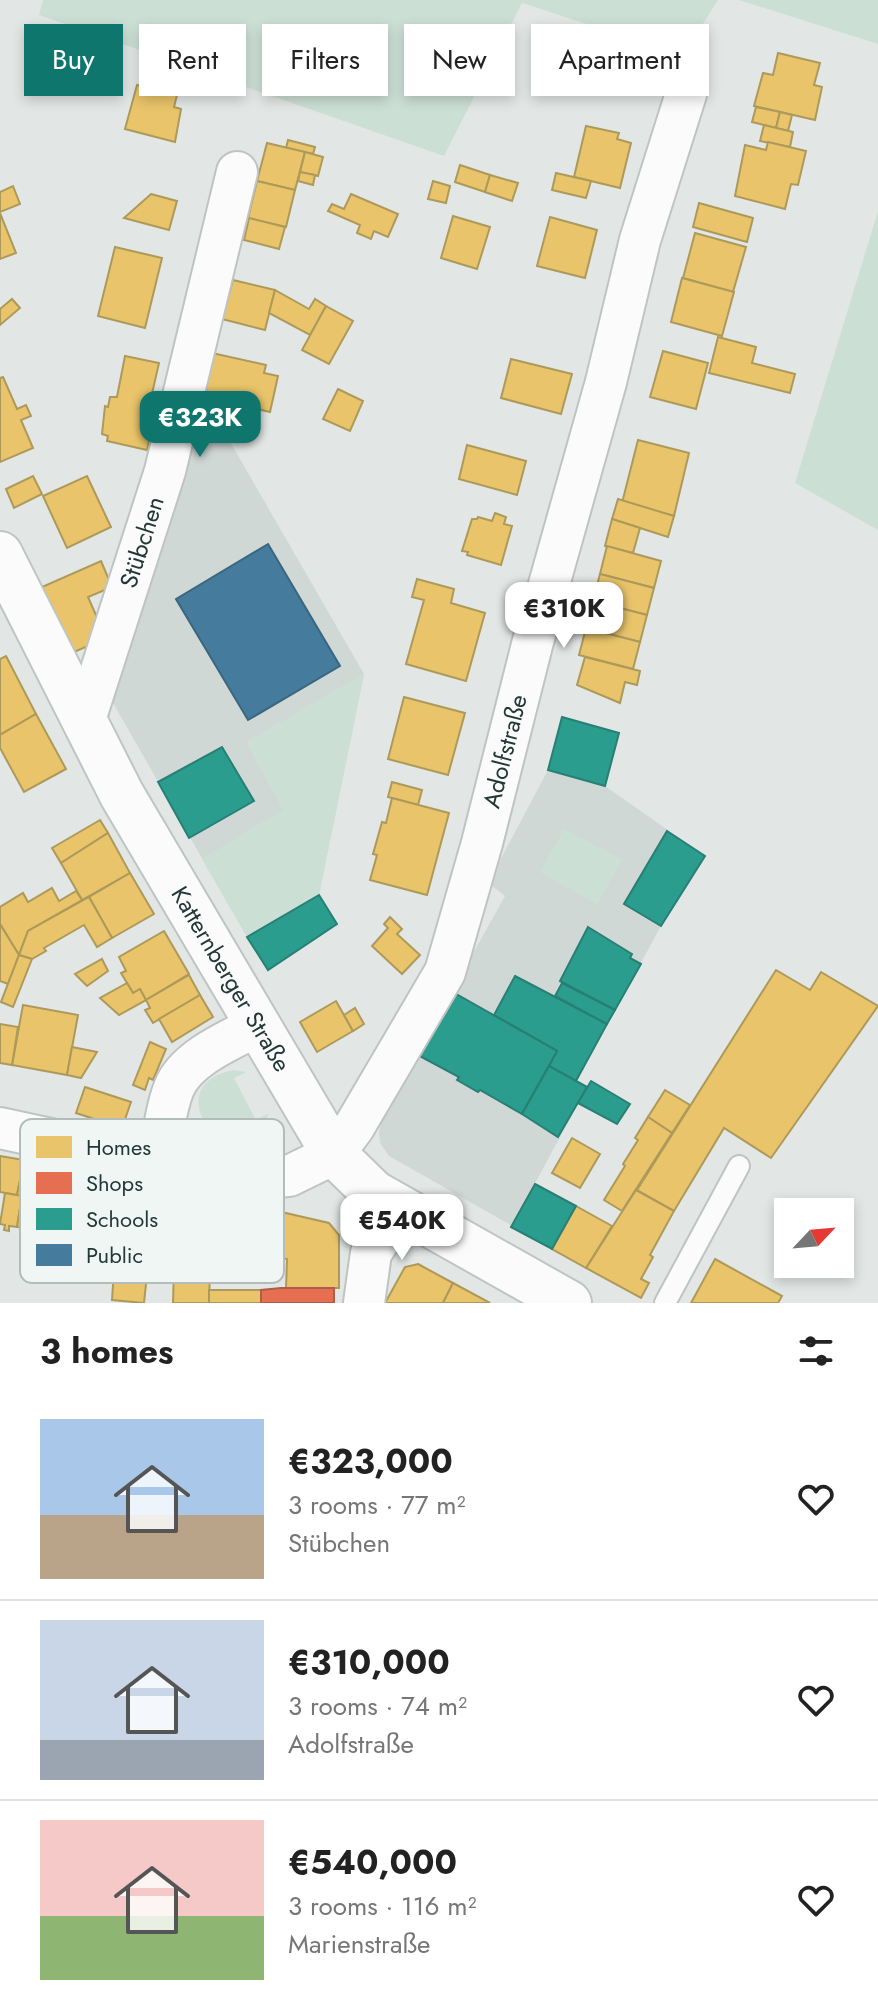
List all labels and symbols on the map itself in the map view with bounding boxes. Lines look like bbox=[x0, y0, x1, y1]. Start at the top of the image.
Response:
pin: €323K bbox=[144, 391, 256, 459]
street label: Stübchen bbox=[111, 492, 173, 592]
pin: €310K bbox=[508, 582, 620, 650]
street label: Adolfstraße bbox=[473, 691, 536, 812]
street label: Katternberger Straße bbox=[163, 880, 300, 1078]
legend bbox=[20, 1119, 284, 1283]
text: Homes bbox=[86, 1131, 151, 1163]
text: Shops bbox=[86, 1167, 143, 1199]
pin: €540K bbox=[346, 1194, 458, 1262]
north arrow bbox=[774, 1198, 854, 1278]
text: Schools bbox=[86, 1203, 158, 1235]
text: Public bbox=[86, 1239, 143, 1271]

